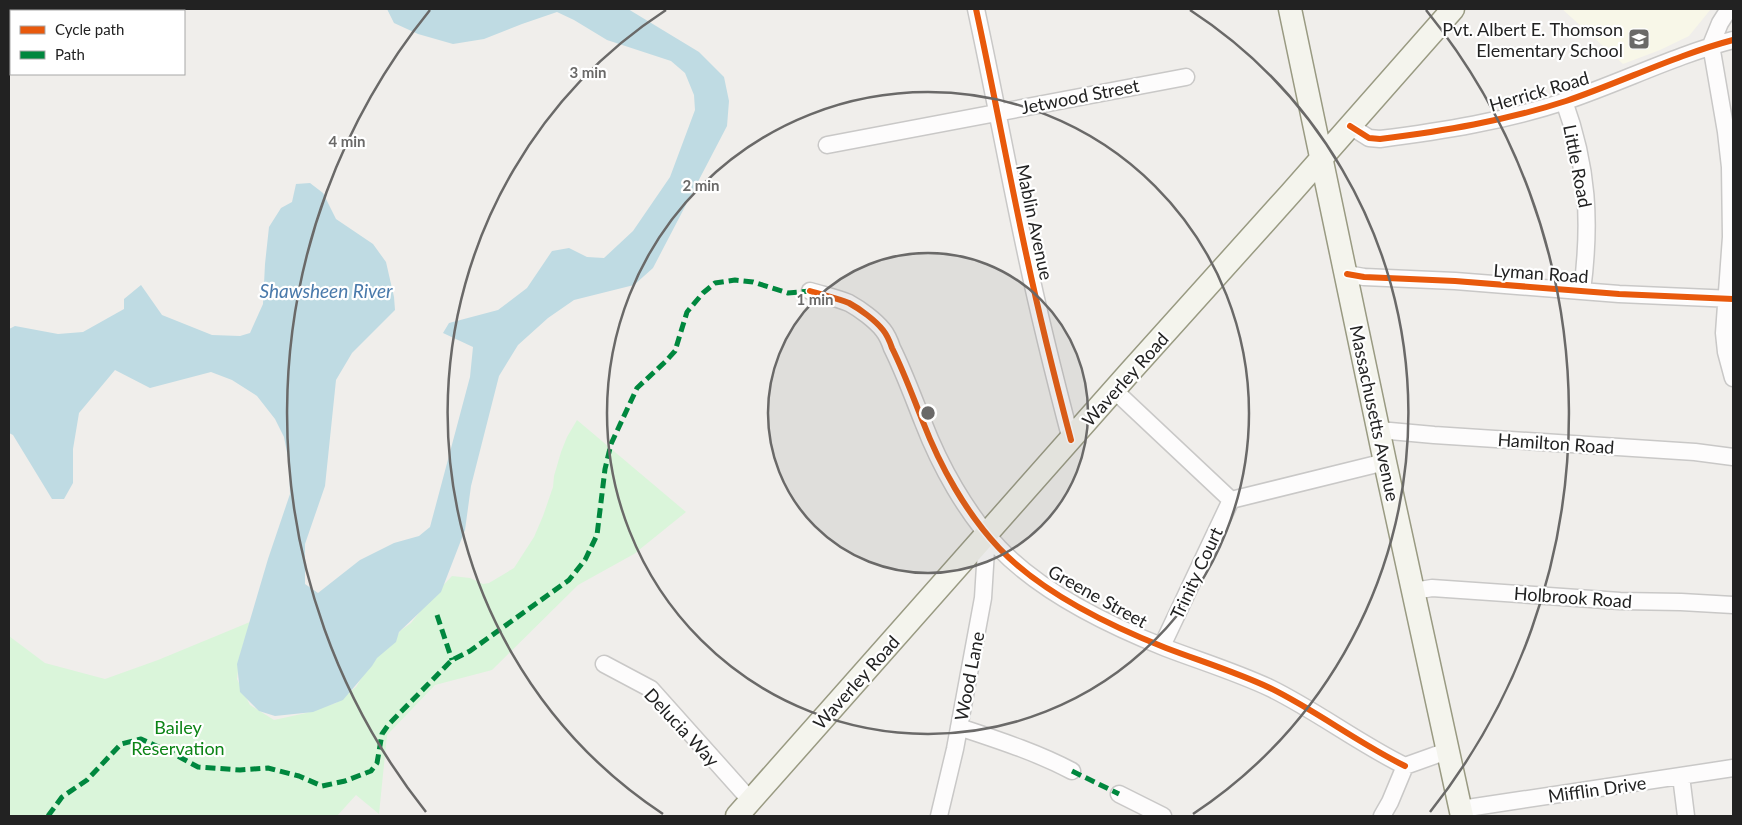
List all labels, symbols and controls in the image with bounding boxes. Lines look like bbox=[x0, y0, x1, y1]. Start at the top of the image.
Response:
legend bbox=[10, 10, 185, 75]
place label: Pvt. Albert E. Thomson Elementary School bbox=[1442, 18, 1623, 61]
text: Cycle path bbox=[55, 20, 124, 38]
school or university icon: Pvt. Albert E. Thomson Elementary School bbox=[1627, 27, 1651, 51]
text: Path bbox=[55, 45, 85, 63]
text: 3 min bbox=[569, 63, 607, 81]
street label: Herrick Road bbox=[1487, 66, 1591, 116]
street label: Jetwood Street bbox=[1019, 74, 1141, 118]
street label: Little Road bbox=[1559, 123, 1597, 209]
text: 4 min bbox=[328, 132, 366, 150]
street label: Mablin Avenue bbox=[1012, 162, 1058, 282]
text: 2 min bbox=[682, 176, 720, 194]
street label: Lyman Road bbox=[1493, 259, 1589, 287]
water label: Shawsheen River bbox=[259, 279, 393, 302]
text: 1 min bbox=[796, 290, 834, 308]
street label: Massachusetts Avenue bbox=[1346, 323, 1404, 503]
street label: Waverley Road bbox=[1077, 328, 1173, 430]
centre of rings bbox=[919, 404, 937, 422]
street label: Hamilton Road bbox=[1497, 428, 1615, 458]
street label: Trinity Court bbox=[1165, 523, 1227, 622]
street label: Greene Street bbox=[1045, 560, 1152, 632]
street label: Holbrook Road bbox=[1513, 582, 1633, 612]
street label: Wood Lane bbox=[950, 629, 988, 723]
street label: Waverley Road bbox=[808, 631, 904, 733]
street label: Delucia Way bbox=[640, 683, 724, 771]
park label: Bailey Reservation bbox=[131, 716, 225, 759]
street label: Mifflin Drive bbox=[1546, 771, 1648, 807]

